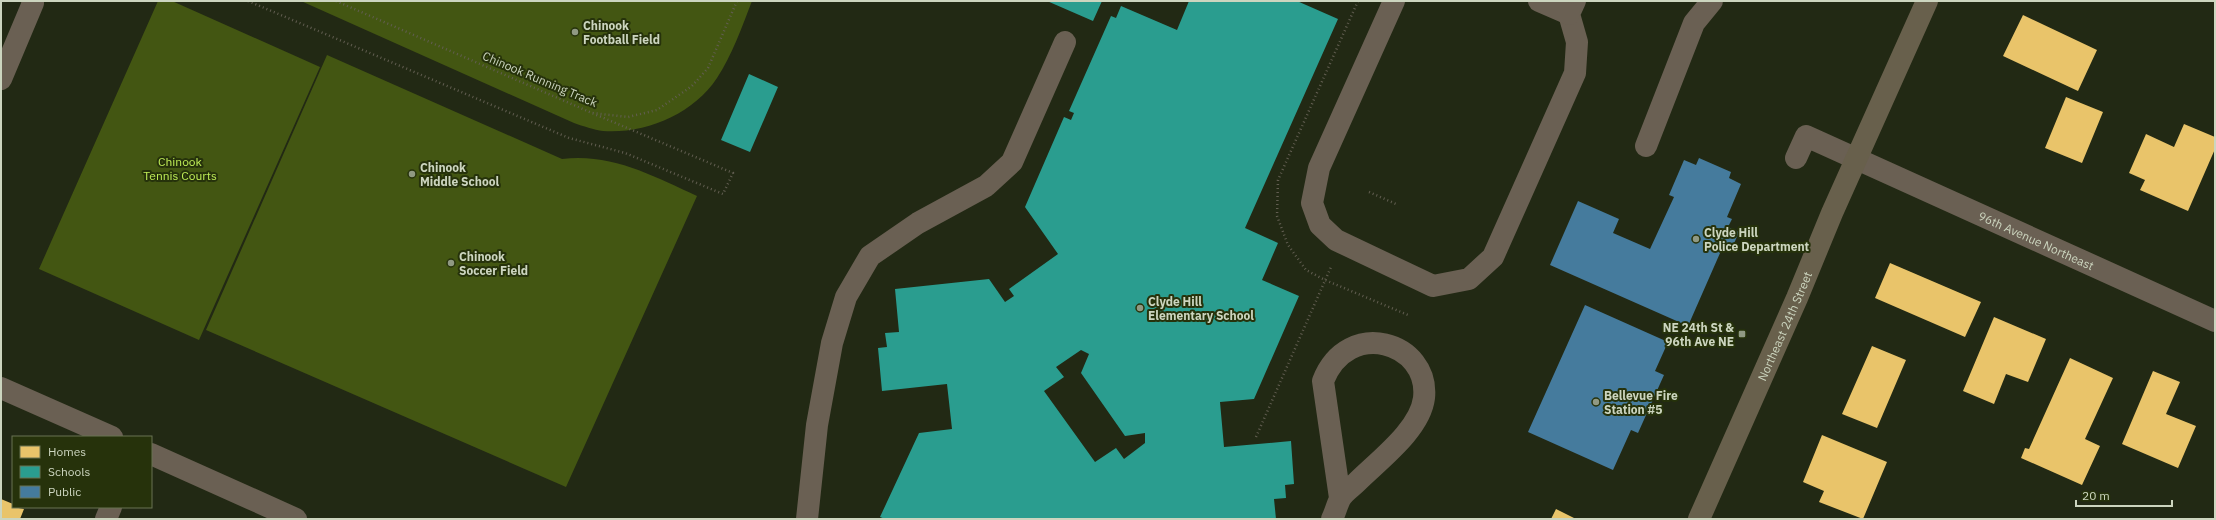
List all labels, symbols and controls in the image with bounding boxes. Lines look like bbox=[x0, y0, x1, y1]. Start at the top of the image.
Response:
place label: Chinook Football Field bbox=[583, 18, 660, 47]
marker: Chinook Football Field bbox=[570, 27, 580, 37]
street label: Chinook Running Track bbox=[480, 48, 600, 110]
park label: Chinook Tennis Courts bbox=[143, 154, 217, 183]
place label: Chinook Middle School bbox=[420, 160, 499, 189]
marker: Chinook Middle School bbox=[407, 169, 417, 179]
street label: 96th Avenue Northeast bbox=[1976, 208, 2096, 273]
place label: Clyde Hill Police Department bbox=[1704, 225, 1810, 254]
marker: Clyde Hill Police Department bbox=[1691, 234, 1701, 244]
place label: Chinook Soccer Field bbox=[459, 249, 528, 278]
marker: Chinook Soccer Field bbox=[446, 258, 456, 268]
street label: Northeast 24th Street bbox=[1754, 269, 1815, 383]
place label: Clyde Hill Elementary School bbox=[1148, 294, 1254, 323]
marker: Clyde Hill Elementary School bbox=[1135, 303, 1145, 313]
place label: NE 24th St & 96th Ave NE bbox=[1663, 320, 1734, 349]
marker: NE 24th St & 96th Ave NE bbox=[1737, 329, 1747, 339]
place label: Bellevue Fire Station #5 bbox=[1604, 388, 1678, 417]
marker: Bellevue Fire Station #5 bbox=[1591, 397, 1601, 407]
legend bbox=[12, 436, 152, 508]
text: Homes bbox=[48, 444, 86, 459]
text: Schools bbox=[48, 464, 91, 479]
scale bar bbox=[2076, 482, 2172, 508]
text: Public bbox=[48, 484, 81, 499]
text: 20 m bbox=[2082, 488, 2110, 503]

